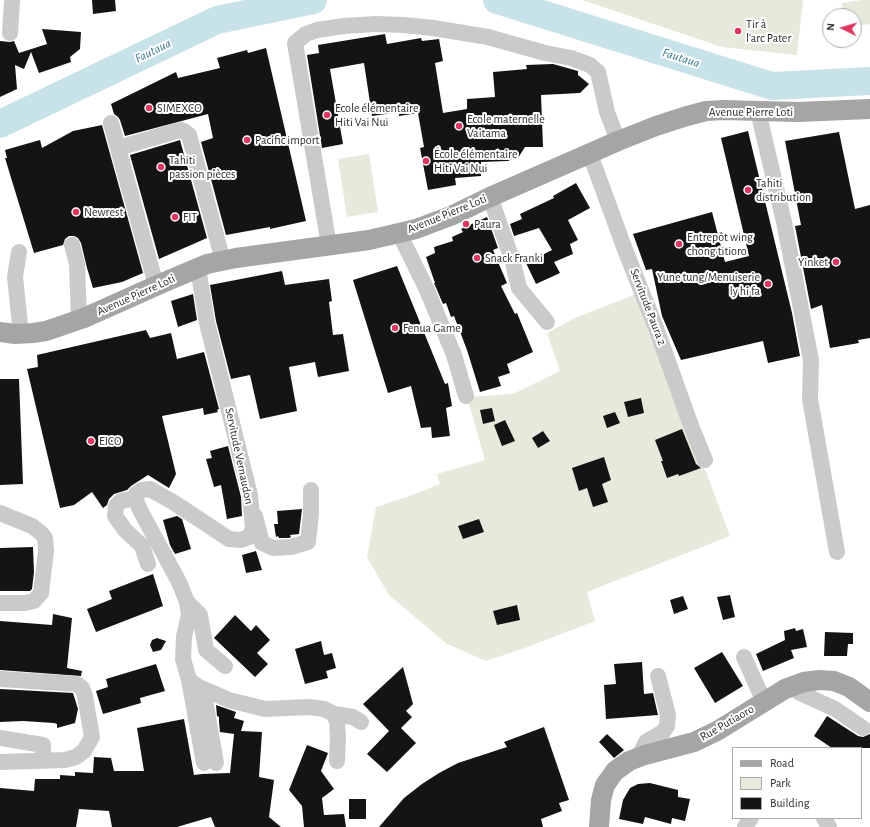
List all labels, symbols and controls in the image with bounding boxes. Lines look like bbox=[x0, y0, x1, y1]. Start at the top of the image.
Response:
north arrow bbox=[822, 8, 862, 48]
place label: Tir à l'arc Pater bbox=[746, 17, 791, 45]
text: N bbox=[825, 23, 836, 31]
marker: Tir à l'arc Pater bbox=[733, 26, 743, 36]
water label: Fautaua bbox=[132, 36, 174, 66]
water label: Fautaua bbox=[660, 45, 702, 71]
place label: SIMEXCO bbox=[157, 101, 202, 115]
place label: Ecole élémentaire Hiti Vai Nui bbox=[335, 101, 418, 129]
marker: SIMEXCO bbox=[144, 103, 154, 113]
street label: Avenue Pierre Loti bbox=[709, 105, 793, 119]
marker: Ecole élémentaire Hiti Vai Nui bbox=[322, 110, 332, 120]
place label: Ecole maternelle Vaitama bbox=[467, 112, 545, 140]
marker: Ecole maternelle Vaitama bbox=[454, 121, 464, 131]
place label: Pacific import bbox=[255, 133, 319, 147]
marker: Pacific import bbox=[242, 135, 252, 145]
place label: École élémentaire Hiti Vai Nui bbox=[434, 147, 517, 175]
place label: Tahiti passion pièces bbox=[169, 153, 236, 181]
marker: École élémentaire Hiti Vai Nui bbox=[421, 156, 431, 166]
marker: Tahiti passion pièces bbox=[156, 162, 166, 172]
place label: Tahiti distribution bbox=[756, 176, 811, 204]
marker: Tahiti distribution bbox=[743, 185, 753, 195]
street label: Avenue Pierre Loti bbox=[405, 192, 489, 236]
place label: Newrest bbox=[84, 205, 123, 219]
marker: Newrest bbox=[71, 207, 81, 217]
place label: FIT bbox=[183, 210, 197, 224]
marker: FIT bbox=[170, 212, 180, 222]
place label: Paura bbox=[474, 217, 501, 231]
marker: Paura bbox=[461, 219, 471, 229]
place label: Entrepôt wing chong titioro bbox=[687, 230, 753, 258]
marker: Entrepôt wing chong titioro bbox=[674, 239, 684, 249]
place label: Snack Franki bbox=[485, 251, 543, 265]
marker: Snack Franki bbox=[472, 253, 482, 263]
place label: Yinket bbox=[798, 255, 828, 269]
marker: Yinket bbox=[831, 257, 841, 267]
street label: Servitude Paura 2 bbox=[627, 267, 669, 347]
place label: Yune tung/Menuiserie ly hi fa bbox=[657, 270, 760, 298]
street label: Avenue Pierre Loti bbox=[95, 271, 177, 319]
marker: Yune tung/Menuiserie ly hi fa bbox=[763, 279, 773, 289]
place label: Fenua Game bbox=[403, 321, 461, 335]
marker: Fenua Game bbox=[390, 323, 400, 333]
street label: Servitude Vernaudon bbox=[222, 406, 256, 506]
place label: EICO bbox=[99, 434, 122, 448]
marker: EICO bbox=[86, 436, 96, 446]
street label: Rue Putiaoro bbox=[697, 702, 757, 744]
legend bbox=[732, 747, 862, 819]
text: Road bbox=[770, 757, 794, 769]
text: Park bbox=[770, 777, 791, 789]
text: Building bbox=[770, 797, 810, 809]

